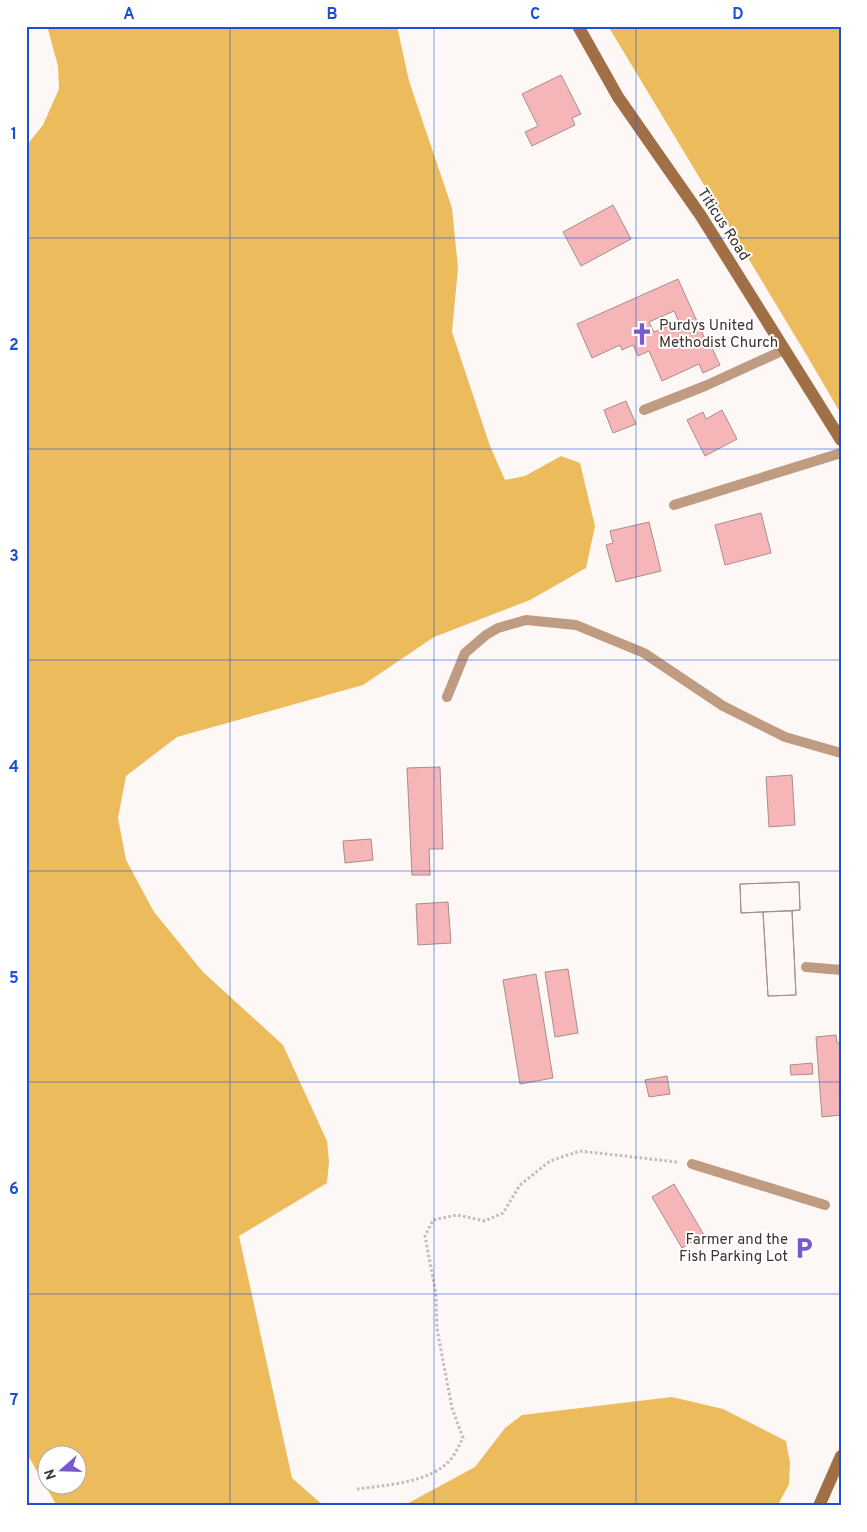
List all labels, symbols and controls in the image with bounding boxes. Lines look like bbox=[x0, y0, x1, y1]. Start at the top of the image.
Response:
text: A bbox=[123, 5, 135, 25]
text: B bbox=[326, 5, 338, 25]
text: C bbox=[530, 5, 540, 25]
text: D bbox=[732, 5, 744, 25]
text: 1 bbox=[11, 125, 17, 145]
street label: Titicus Road bbox=[692, 185, 753, 265]
place label: Purdys United Methodist Church bbox=[659, 317, 778, 353]
church icon: Purdys United Methodist Church bbox=[629, 321, 655, 347]
text: 2 bbox=[9, 336, 19, 356]
text: 3 bbox=[9, 547, 19, 567]
text: 4 bbox=[9, 758, 19, 778]
text: 5 bbox=[9, 969, 19, 989]
text: 6 bbox=[9, 1180, 19, 1200]
place label: Farmer and the Fish Parking Lot bbox=[679, 1231, 788, 1267]
parking icon: Farmer and the Fish Parking Lot bbox=[791, 1235, 817, 1261]
text: 7 bbox=[10, 1391, 18, 1411]
north arrow bbox=[38, 1444, 88, 1494]
text: N bbox=[41, 1466, 61, 1482]

